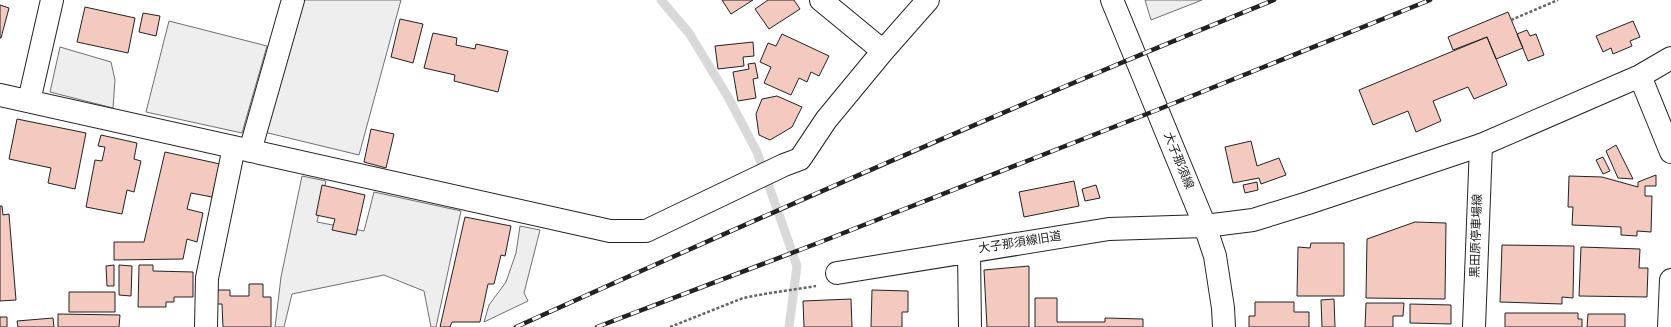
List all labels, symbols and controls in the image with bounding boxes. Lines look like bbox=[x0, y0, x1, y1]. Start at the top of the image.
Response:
street label: 大子那須線 bbox=[1159, 130, 1197, 192]
street label: 黒田原停車場線 bbox=[1468, 194, 1486, 278]
street label: 大子那須線旧道 bbox=[977, 229, 1063, 257]

